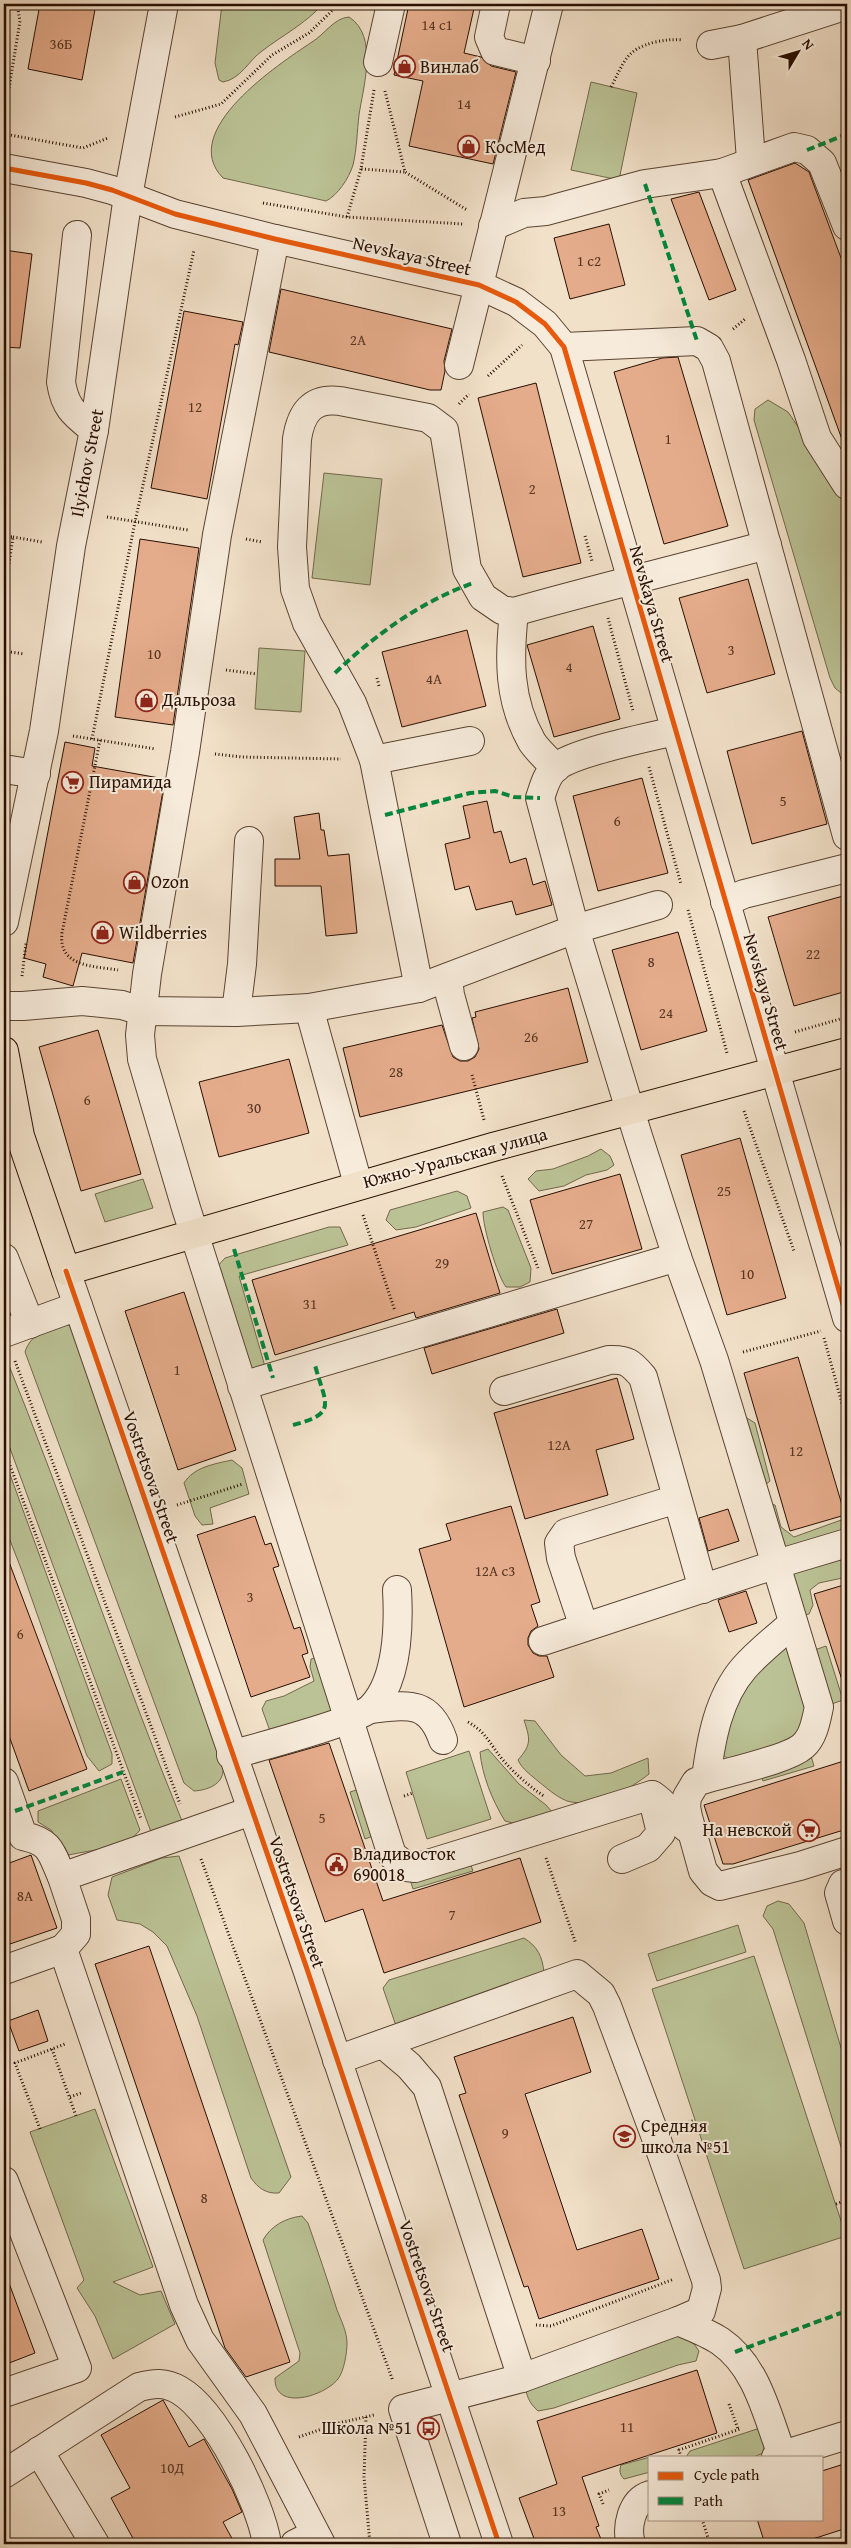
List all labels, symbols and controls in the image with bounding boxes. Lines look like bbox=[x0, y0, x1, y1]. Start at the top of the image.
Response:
house number: 14 с1 bbox=[421, 14, 453, 35]
north arrow bbox=[774, 28, 824, 78]
house number: 36Б bbox=[50, 33, 72, 54]
text: N bbox=[797, 34, 819, 54]
place label: Винлаб bbox=[420, 53, 479, 80]
shop icon: Винлаб bbox=[392, 55, 416, 79]
house number: 14 bbox=[457, 93, 471, 114]
place label: КосМед bbox=[485, 133, 546, 160]
shop icon: КосМед bbox=[457, 135, 481, 159]
street label: Nevskaya Street bbox=[350, 229, 475, 282]
house number: 1 с2 bbox=[577, 250, 601, 271]
house number: 2А bbox=[350, 329, 366, 350]
house number: 12 bbox=[188, 396, 202, 417]
street label: Ilyichov Street bbox=[63, 406, 110, 519]
house number: 1 bbox=[664, 428, 672, 449]
house number: 2 bbox=[528, 478, 536, 499]
street label: Nevskaya Street bbox=[623, 542, 682, 666]
house number: 3 bbox=[727, 639, 735, 660]
house number: 10 bbox=[147, 643, 161, 664]
house number: 4 bbox=[565, 656, 573, 677]
house number: 4А bbox=[426, 668, 442, 689]
place label: Дальроза bbox=[161, 686, 236, 713]
shop icon: Дальроза bbox=[134, 688, 158, 712]
place label: Пирамида bbox=[89, 768, 172, 795]
supermarket icon: Пирамида bbox=[61, 770, 85, 794]
house number: 5 bbox=[779, 790, 787, 811]
house number: 6 bbox=[613, 810, 621, 831]
place label: Ozon bbox=[151, 868, 189, 895]
shop icon: Ozon bbox=[123, 870, 147, 894]
place label: Wildberries bbox=[119, 919, 207, 946]
shop icon: Wildberries bbox=[91, 921, 115, 945]
street label: Nevskaya Street bbox=[737, 930, 796, 1054]
house number: 22 bbox=[806, 943, 820, 964]
house number: 8 bbox=[647, 951, 655, 972]
house number: 24 bbox=[659, 1002, 673, 1023]
house number: 26 bbox=[524, 1026, 538, 1047]
house number: 28 bbox=[389, 1061, 403, 1082]
house number: 6 bbox=[83, 1089, 91, 1110]
house number: 30 bbox=[247, 1097, 261, 1118]
street label: Южно-Уральская улица bbox=[360, 1120, 550, 1195]
house number: 25 bbox=[717, 1180, 731, 1201]
house number: 27 bbox=[579, 1213, 593, 1234]
house number: 29 bbox=[435, 1252, 449, 1273]
house number: 10 bbox=[740, 1263, 754, 1284]
house number: 31 bbox=[303, 1293, 317, 1314]
house number: 1 bbox=[173, 1359, 181, 1380]
street label: Vostretsova Street bbox=[116, 1407, 187, 1547]
house number: 12А bbox=[547, 1434, 571, 1455]
house number: 12 bbox=[789, 1440, 803, 1461]
house number: 12А с3 bbox=[475, 1560, 515, 1581]
house number: 3 bbox=[246, 1586, 254, 1607]
house number: 6 bbox=[16, 1623, 24, 1644]
house number: 5 bbox=[318, 1807, 326, 1828]
place label: На невской bbox=[703, 1816, 792, 1843]
supermarket icon: На невской bbox=[796, 1818, 820, 1842]
street label: Vostretsova Street bbox=[262, 1832, 333, 1972]
place label: Владивосток 690018 bbox=[353, 1840, 456, 1888]
public building icon: Владивосток 690018 bbox=[325, 1852, 349, 1876]
house number: 8А bbox=[17, 1885, 33, 1906]
house number: 7 bbox=[448, 1904, 456, 1925]
place label: Средняя школа №51 bbox=[641, 2112, 730, 2160]
house number: 9 bbox=[501, 2122, 509, 2143]
school or university icon: Средняя школа №51 bbox=[613, 2124, 637, 2148]
house number: 8 bbox=[200, 2187, 208, 2208]
street label: Vostretsova Street bbox=[392, 2216, 463, 2356]
place label: Школа №51 bbox=[322, 2414, 412, 2441]
bus stop icon: Школа №51 bbox=[416, 2416, 440, 2440]
house number: 11 bbox=[620, 2416, 634, 2437]
legend bbox=[648, 2456, 824, 2520]
house number: 10Д bbox=[160, 2457, 184, 2478]
text: Cycle path bbox=[694, 2464, 760, 2485]
text: Path bbox=[694, 2490, 723, 2511]
house number: 13 bbox=[552, 2500, 566, 2521]

